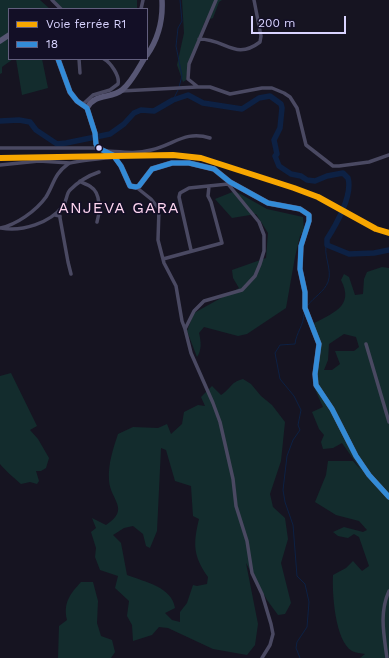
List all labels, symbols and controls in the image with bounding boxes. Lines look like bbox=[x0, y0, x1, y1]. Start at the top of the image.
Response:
legend bbox=[8, 8, 148, 60]
scale bar bbox=[253, 8, 348, 34]
text: 200 m bbox=[258, 16, 295, 30]
text: Voie ferrée R1 bbox=[46, 17, 126, 31]
text: 18 bbox=[46, 37, 58, 51]
unlabelled marker bbox=[94, 143, 104, 153]
district label: ANJEVA GARA bbox=[58, 198, 180, 218]

